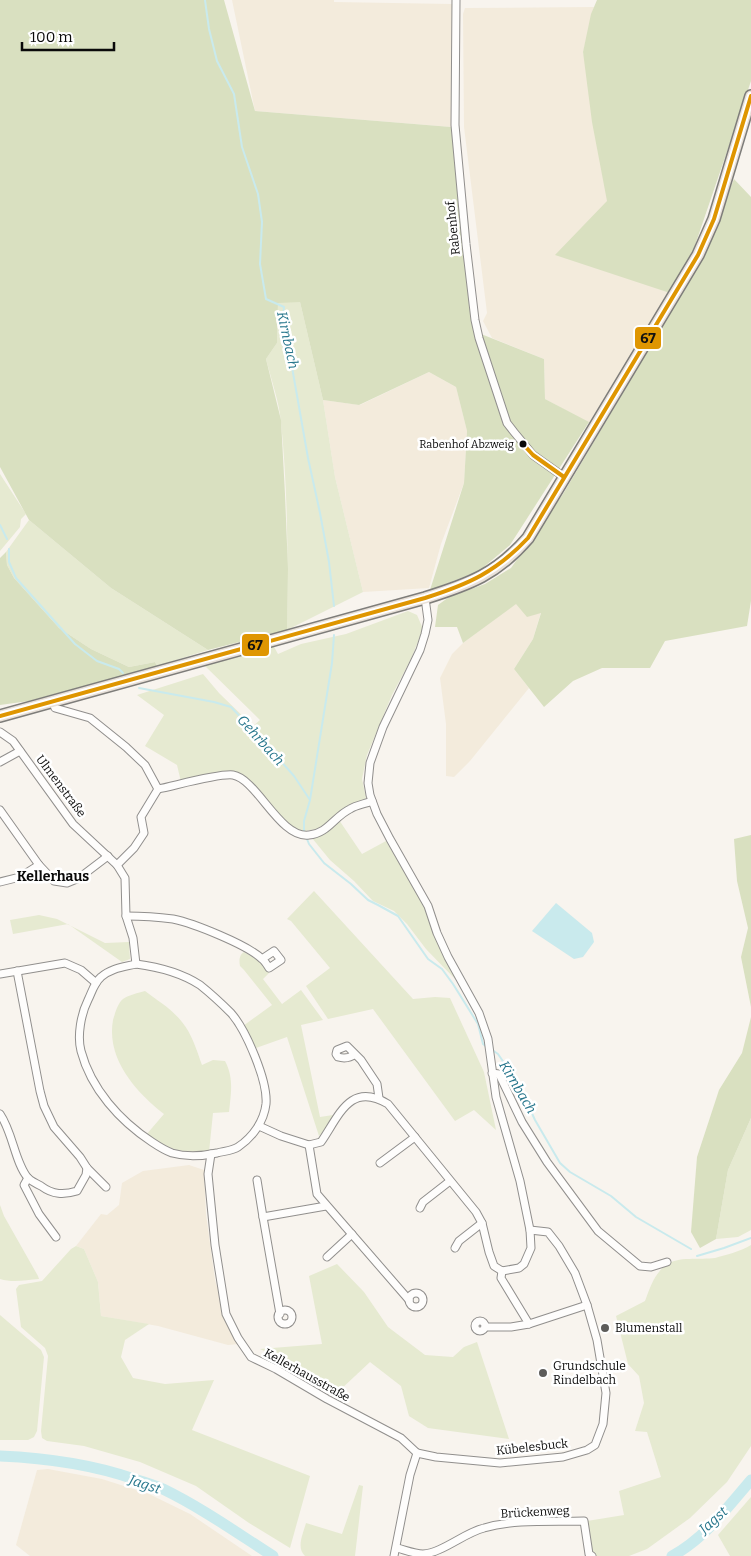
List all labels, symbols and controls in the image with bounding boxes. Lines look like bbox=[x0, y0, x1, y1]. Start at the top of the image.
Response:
scale bar bbox=[22, 20, 115, 52]
text: 100 m bbox=[30, 28, 73, 46]
street label: Rabenhof bbox=[443, 200, 463, 256]
water label: Kirnbach bbox=[273, 310, 302, 370]
line badge: 67 bbox=[634, 326, 662, 350]
text: 67 bbox=[640, 330, 656, 347]
place label: Rabenhof Abzweig bbox=[419, 438, 514, 451]
marker: Rabenhof Abzweig bbox=[518, 439, 528, 449]
line badge: 67 bbox=[241, 633, 270, 657]
text: 67 bbox=[247, 637, 263, 654]
water label: Gehrbach bbox=[234, 712, 288, 769]
street label: Ulmenstraße bbox=[33, 752, 89, 820]
district label: Kellerhaus bbox=[17, 868, 89, 885]
water label: Kirnbach bbox=[495, 1058, 540, 1117]
place label: Blumenstall bbox=[615, 1321, 683, 1335]
marker: Blumenstall bbox=[599, 1322, 611, 1334]
street label: Kellerhausstraße bbox=[262, 1346, 352, 1404]
place label: Grundschule Rindelbach bbox=[553, 1359, 626, 1387]
marker: Grundschule Rindelbach bbox=[537, 1367, 549, 1379]
street label: Kübelesbuck bbox=[495, 1436, 569, 1458]
water label: Jagst bbox=[125, 1471, 164, 1498]
street label: Brückenweg bbox=[500, 1503, 570, 1521]
water label: Jagst bbox=[694, 1503, 732, 1539]

